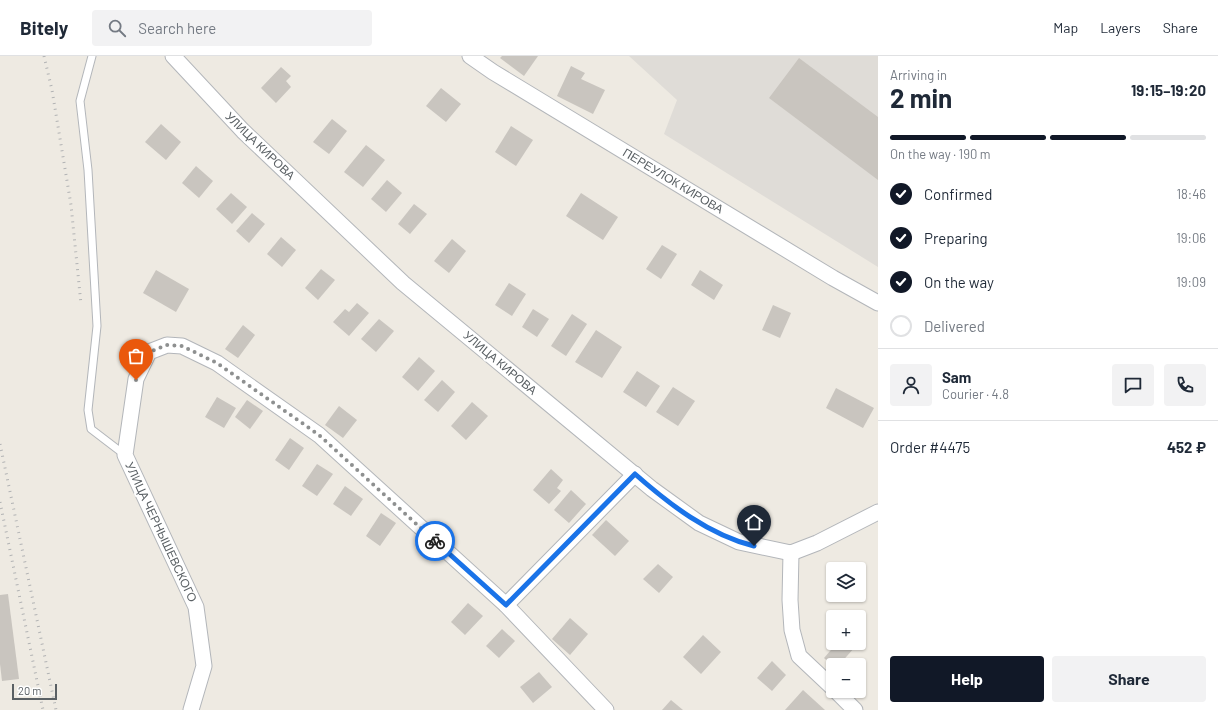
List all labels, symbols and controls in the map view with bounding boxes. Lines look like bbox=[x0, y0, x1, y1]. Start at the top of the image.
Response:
search box bbox=[92, 10, 372, 46]
text: Bitely bbox=[20, 16, 68, 39]
icon: search bbox=[106, 17, 128, 39]
text: Search here bbox=[138, 19, 216, 37]
text: Map bbox=[1053, 19, 1078, 36]
text: Layers bbox=[1100, 19, 1141, 36]
text: Share bbox=[1163, 19, 1198, 36]
text: Arriving in bbox=[890, 67, 947, 83]
text: 19:15–19:20 bbox=[1131, 81, 1206, 99]
text: 2 min bbox=[890, 82, 952, 113]
street label: УЛИЦА КИРОВА bbox=[222, 109, 298, 183]
street label: ПЕРЕУЛОК КИРОВА bbox=[621, 145, 726, 216]
text: On the way · 190 m bbox=[890, 146, 991, 162]
icon: check bbox=[890, 183, 912, 205]
text: Confirmed bbox=[924, 185, 992, 203]
text: 18:46 bbox=[1176, 186, 1206, 202]
icon: check bbox=[890, 227, 912, 249]
text: Preparing bbox=[924, 229, 988, 247]
text: 19:06 bbox=[1176, 230, 1206, 246]
icon: check bbox=[890, 271, 912, 293]
text: On the way bbox=[924, 273, 994, 291]
text: 19:09 bbox=[1176, 274, 1206, 290]
text: Delivered bbox=[924, 317, 985, 335]
street label: УЛИЦА КИРОВА bbox=[461, 328, 540, 398]
pin bbox=[119, 339, 153, 380]
icon: bag bbox=[125, 345, 147, 367]
button: person bbox=[890, 364, 932, 406]
button: chat bbox=[1112, 364, 1154, 406]
button: phone bbox=[1164, 364, 1206, 406]
text: Sam bbox=[942, 368, 971, 386]
text: Courier · 4.8 bbox=[942, 386, 1009, 402]
text: Order #4475 bbox=[890, 438, 970, 456]
text: 452 ₽ bbox=[1167, 438, 1206, 456]
street label: УЛИЦА ЧЕРНЫШЕВСКОГО bbox=[122, 459, 201, 604]
pin bbox=[737, 505, 771, 546]
icon: home bbox=[743, 511, 765, 533]
courier bbox=[415, 521, 455, 561]
icon: bike bbox=[424, 530, 446, 552]
map controls bbox=[826, 562, 866, 698]
button: layers bbox=[826, 562, 866, 602]
button: + bbox=[826, 610, 866, 650]
button: Help bbox=[890, 656, 1044, 702]
button: Share bbox=[1052, 656, 1206, 702]
button: − bbox=[826, 658, 866, 698]
scale bar bbox=[12, 682, 57, 701]
text: 20 m bbox=[18, 684, 41, 697]

